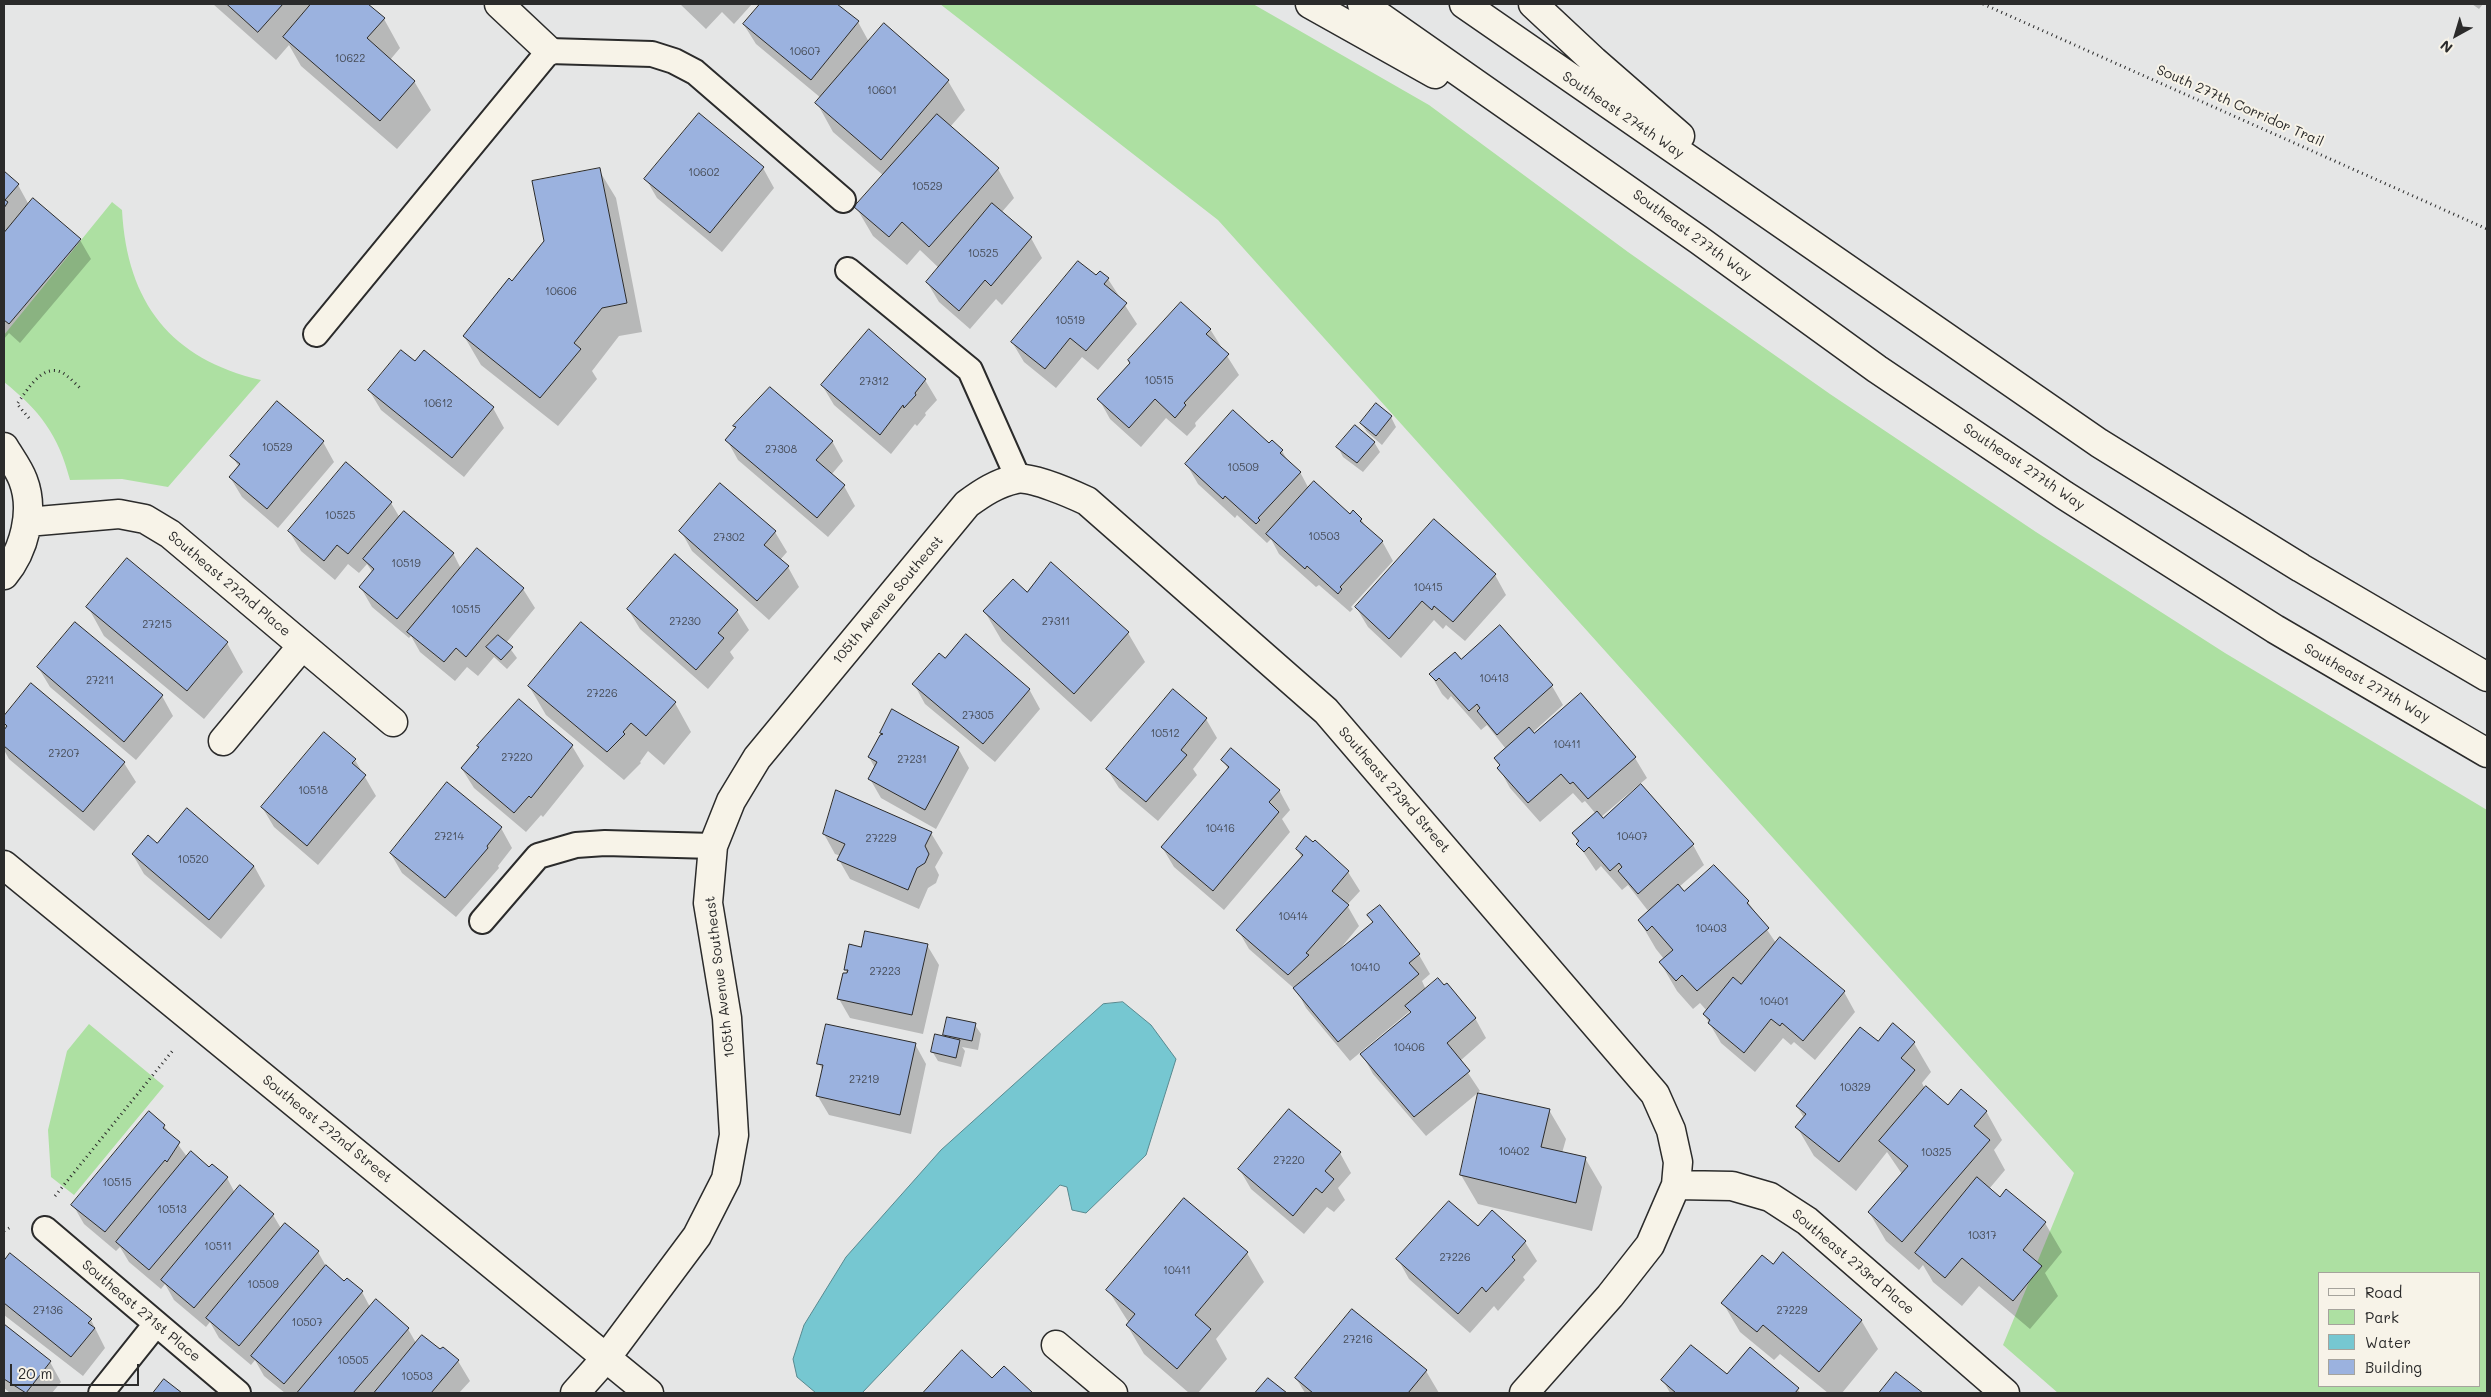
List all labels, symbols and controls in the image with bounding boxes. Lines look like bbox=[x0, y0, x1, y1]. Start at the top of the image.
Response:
north arrow bbox=[2431, 10, 2481, 60]
text: N bbox=[2436, 36, 2456, 58]
house number: 10607 bbox=[789, 45, 821, 59]
house number: 10622 bbox=[335, 52, 365, 66]
street label: South 277th Corridor Trail bbox=[2154, 62, 2326, 150]
street label: Southeast 274th Way bbox=[1559, 68, 1687, 162]
house number: 10601 bbox=[867, 84, 897, 98]
house number: 10602 bbox=[688, 166, 720, 180]
house number: 10529 bbox=[912, 180, 942, 194]
street label: Southeast 277th Way bbox=[1629, 186, 1755, 284]
house number: 10525 bbox=[968, 247, 998, 261]
house number: 10606 bbox=[545, 285, 577, 299]
house number: 10519 bbox=[1055, 314, 1085, 328]
house number: 10515 bbox=[1144, 374, 1174, 388]
house number: 27312 bbox=[859, 375, 889, 389]
house number: 10612 bbox=[423, 397, 453, 411]
street label: Southeast 277th Way bbox=[1960, 420, 2088, 514]
house number: 10529 bbox=[262, 441, 292, 455]
house number: 27308 bbox=[765, 443, 797, 457]
house number: 10509 bbox=[1227, 461, 1259, 475]
house number: 10525 bbox=[325, 509, 355, 523]
street label: Southeast 272nd Place bbox=[164, 528, 294, 640]
house number: 10503 bbox=[1308, 530, 1340, 544]
house number: 27302 bbox=[713, 531, 745, 545]
street label: 105th Avenue Southeast bbox=[829, 532, 947, 668]
house number: 10519 bbox=[391, 557, 421, 571]
house number: 10415 bbox=[1413, 581, 1443, 595]
house number: 10515 bbox=[451, 603, 481, 617]
house number: 27230 bbox=[669, 615, 701, 629]
house number: 27311 bbox=[1042, 615, 1070, 629]
house number: 27215 bbox=[142, 618, 172, 632]
street label: Southeast 277th Way bbox=[2301, 640, 2433, 726]
house number: 10413 bbox=[1479, 672, 1509, 686]
house number: 27211 bbox=[86, 674, 114, 688]
house number: 27226 bbox=[586, 687, 618, 701]
house number: 27305 bbox=[962, 709, 994, 723]
street label: Southeast 273rd Street bbox=[1335, 724, 1453, 856]
house number: 10512 bbox=[1150, 727, 1180, 741]
house number: 10411 bbox=[1553, 738, 1581, 752]
house number: 27207 bbox=[48, 747, 80, 761]
house number: 27220 bbox=[501, 751, 533, 765]
house number: 27231 bbox=[897, 753, 927, 767]
house number: 10518 bbox=[298, 784, 328, 798]
house number: 10416 bbox=[1205, 822, 1235, 836]
house number: 27214 bbox=[434, 830, 464, 844]
house number: 10407 bbox=[1616, 830, 1648, 844]
house number: 27229 bbox=[866, 832, 896, 846]
house number: 10520 bbox=[177, 853, 209, 867]
street label: 105th Avenue Southeast bbox=[702, 895, 738, 1059]
house number: 10414 bbox=[1278, 910, 1308, 924]
house number: 10403 bbox=[1695, 922, 1727, 936]
house number: 10410 bbox=[1350, 961, 1380, 975]
house number: 27223 bbox=[870, 965, 900, 979]
house number: 10401 bbox=[1759, 995, 1789, 1009]
house number: 10406 bbox=[1393, 1041, 1425, 1055]
street label: Southeast 272nd Street bbox=[259, 1072, 395, 1186]
house number: 27219 bbox=[849, 1073, 879, 1087]
house number: 10329 bbox=[1840, 1081, 1870, 1095]
house number: 10402 bbox=[1498, 1145, 1530, 1159]
house number: 10325 bbox=[1921, 1146, 1951, 1160]
house number: 27220 bbox=[1273, 1154, 1305, 1168]
house number: 10515 bbox=[102, 1176, 132, 1190]
house number: 10513 bbox=[157, 1203, 187, 1217]
street label: Southeast 273rd Place bbox=[1788, 1206, 1918, 1318]
house number: 10317 bbox=[1967, 1229, 1997, 1243]
house number: 10511 bbox=[204, 1240, 232, 1254]
house number: 27226 bbox=[1439, 1251, 1471, 1265]
street label: Southeast 271st Place bbox=[78, 1256, 204, 1366]
house number: 10411 bbox=[1163, 1264, 1191, 1278]
legend bbox=[2318, 1272, 2481, 1387]
house number: 10509 bbox=[247, 1278, 279, 1292]
text: Road bbox=[2365, 1282, 2402, 1302]
house number: 27136 bbox=[33, 1304, 63, 1318]
house number: 27229 bbox=[1777, 1304, 1807, 1318]
text: Park bbox=[2365, 1307, 2399, 1327]
house number: 10507 bbox=[291, 1316, 323, 1330]
text: Water bbox=[2365, 1332, 2411, 1352]
house number: 27216 bbox=[1343, 1333, 1373, 1347]
scale bar bbox=[12, 1354, 141, 1386]
house number: 10505 bbox=[337, 1354, 369, 1368]
text: Building bbox=[2365, 1357, 2422, 1377]
text: 20 m bbox=[18, 1363, 52, 1383]
house number: 10503 bbox=[401, 1370, 433, 1384]

